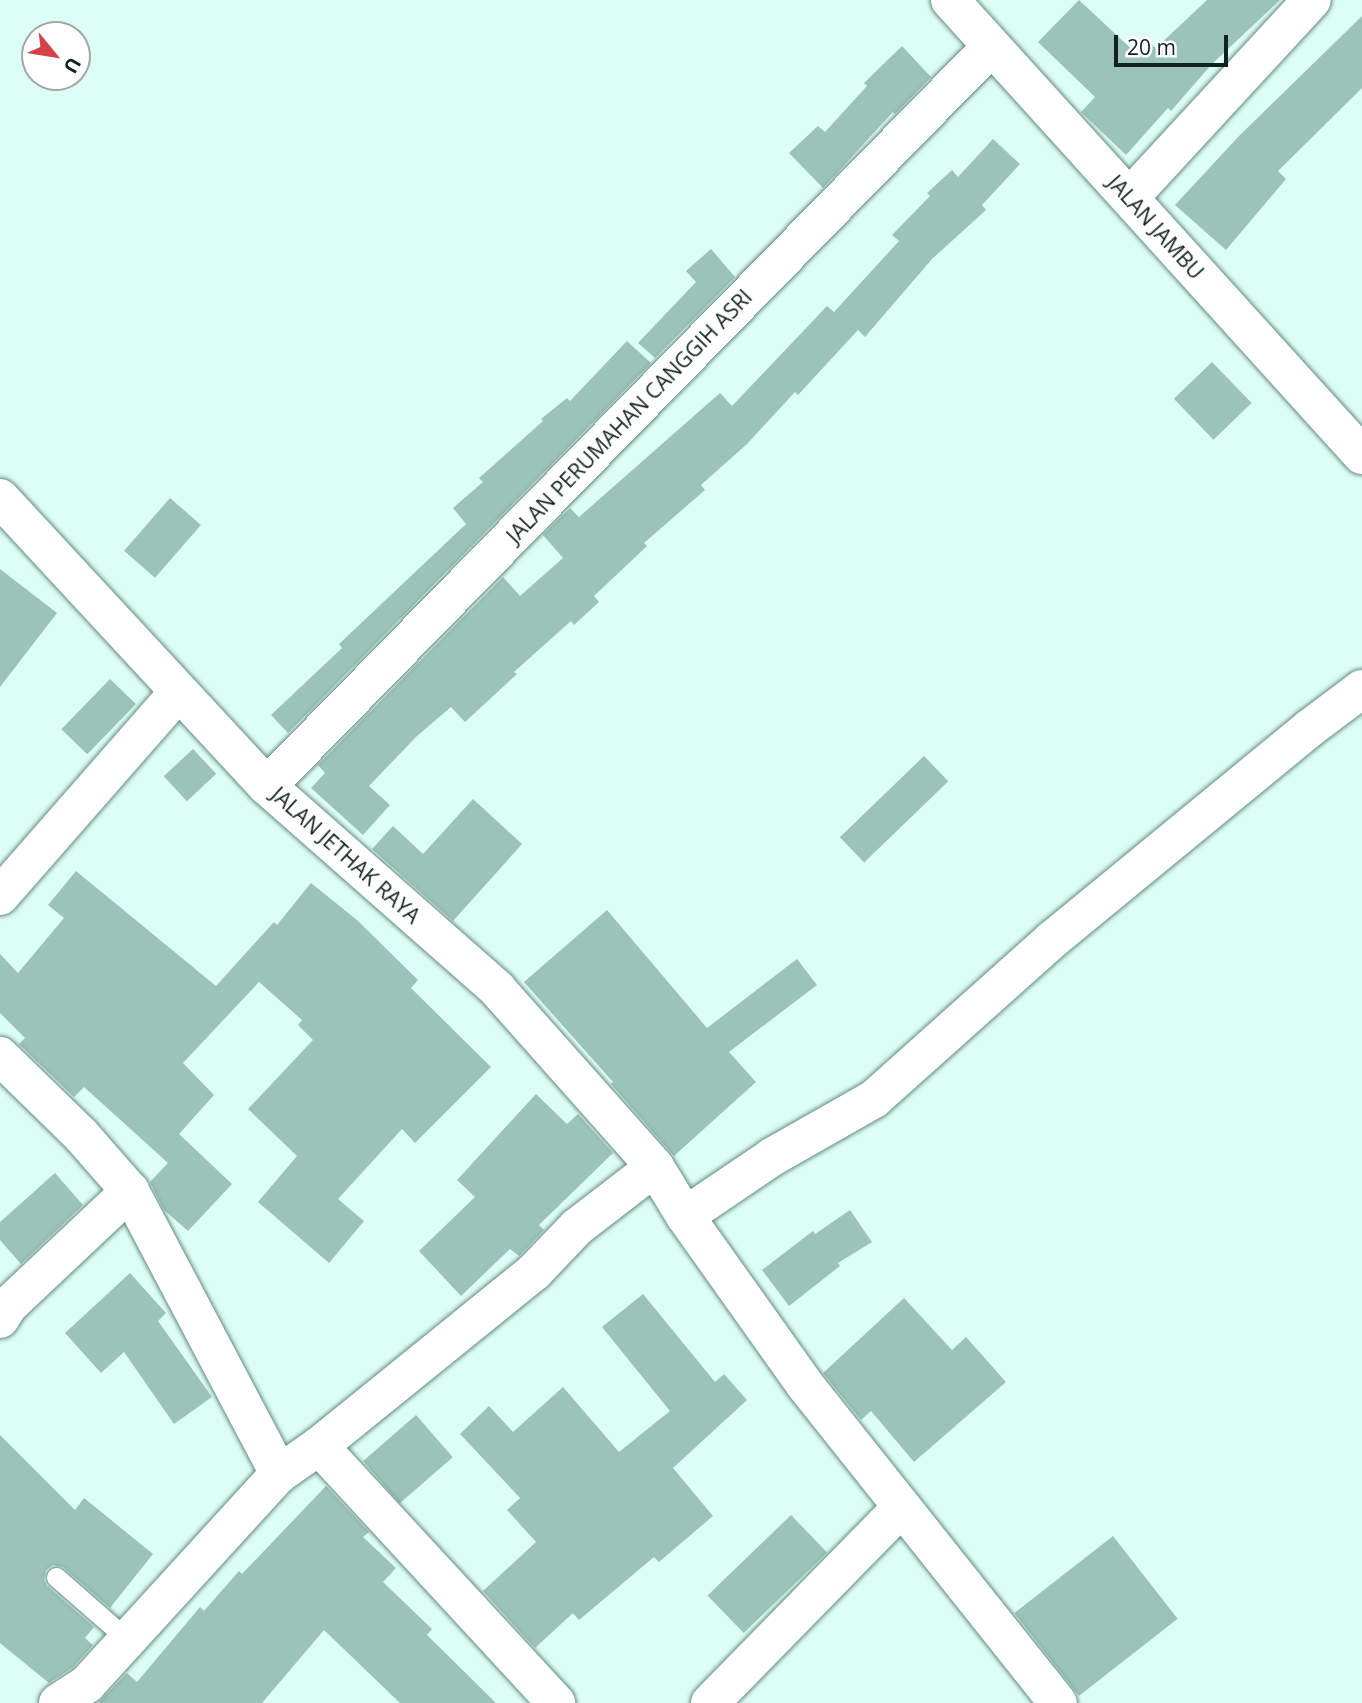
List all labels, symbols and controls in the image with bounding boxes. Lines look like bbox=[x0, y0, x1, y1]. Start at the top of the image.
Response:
north arrow bbox=[21, 21, 91, 91]
scale bar bbox=[1117, 21, 1231, 65]
text: 20 m bbox=[1127, 33, 1176, 61]
text: U bbox=[58, 53, 87, 78]
street label: JALAN JAMBU bbox=[1103, 170, 1209, 284]
street label: JALAN PERUMAHAN CANGGIH ASRI bbox=[501, 284, 757, 548]
street label: JALAN JETHAK RAYA bbox=[266, 782, 426, 928]

